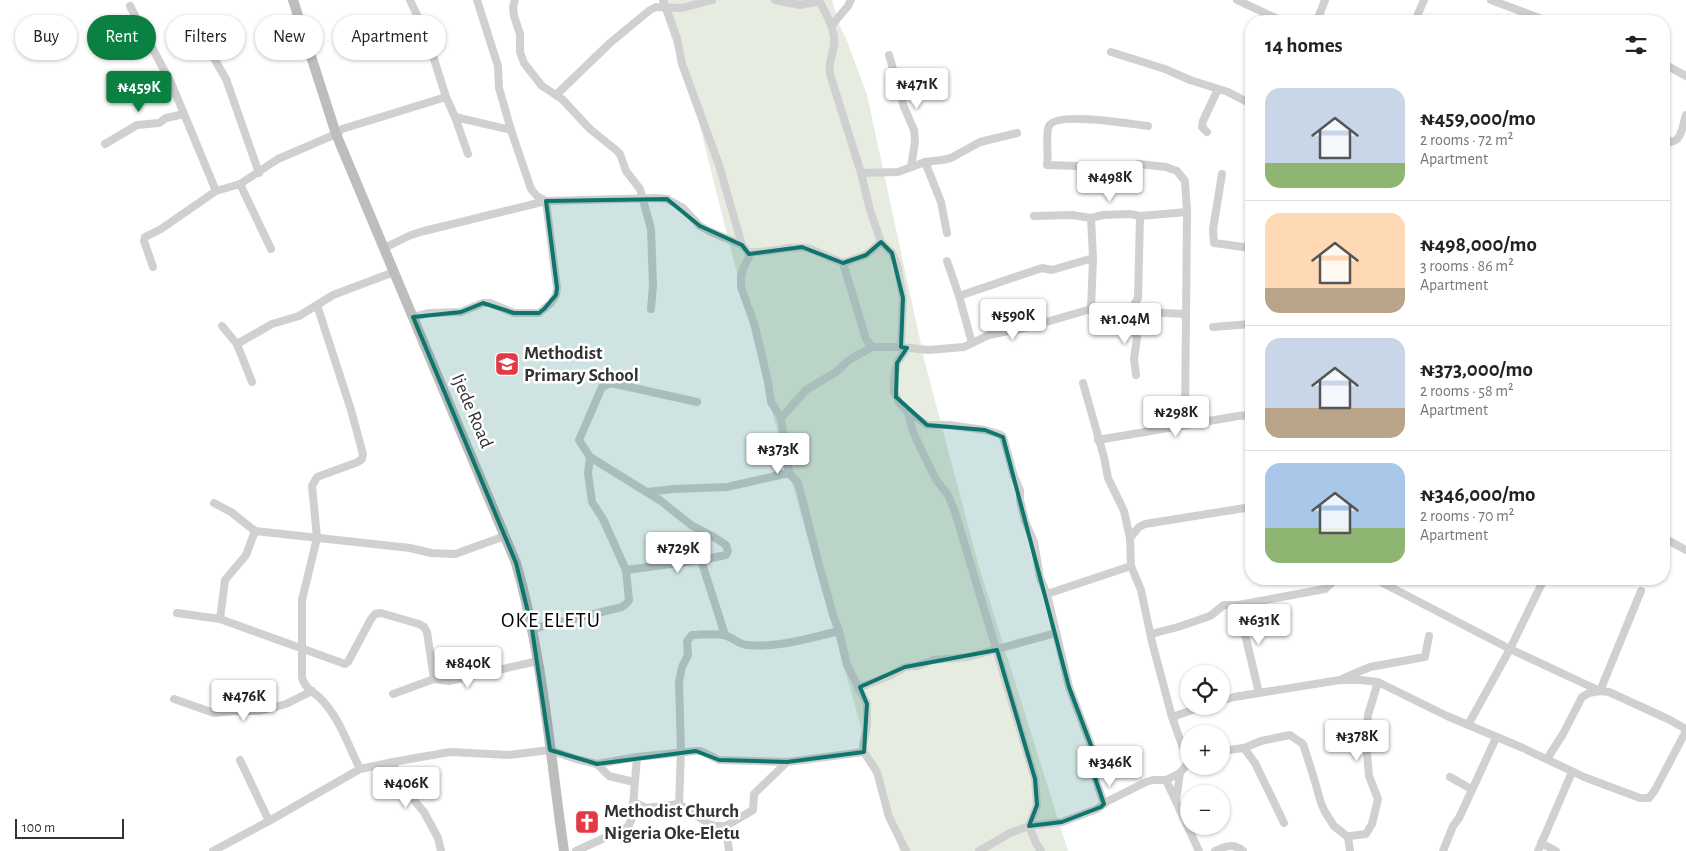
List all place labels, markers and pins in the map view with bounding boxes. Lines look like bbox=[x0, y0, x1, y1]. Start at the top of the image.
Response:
pin: ₦471K bbox=[882, 68, 952, 110]
pin: ₦459K bbox=[104, 70, 174, 113]
pin: ₦498K bbox=[1075, 160, 1145, 203]
pin: ₦590K bbox=[978, 298, 1048, 341]
pin: ₦1.04M bbox=[1084, 302, 1166, 345]
place label: Methodist Primary School bbox=[524, 344, 639, 385]
school or university icon: Methodist Primary School bbox=[494, 351, 520, 377]
pin: ₦298K bbox=[1141, 396, 1211, 438]
pin: ₦373K bbox=[743, 432, 813, 475]
pin: ₦729K bbox=[643, 532, 713, 574]
pin: ₦631K bbox=[1224, 604, 1294, 646]
pin: ₦840K bbox=[433, 646, 503, 689]
pin: ₦476K bbox=[209, 680, 279, 722]
pin: ₦378K bbox=[1322, 720, 1392, 762]
pin: ₦346K bbox=[1075, 746, 1145, 788]
pin: ₦406K bbox=[371, 766, 441, 809]
place label: Methodist Church Nigeria Oke-Eletu bbox=[604, 802, 740, 843]
church icon: Methodist Church Nigeria Oke-Eletu bbox=[574, 809, 600, 835]

